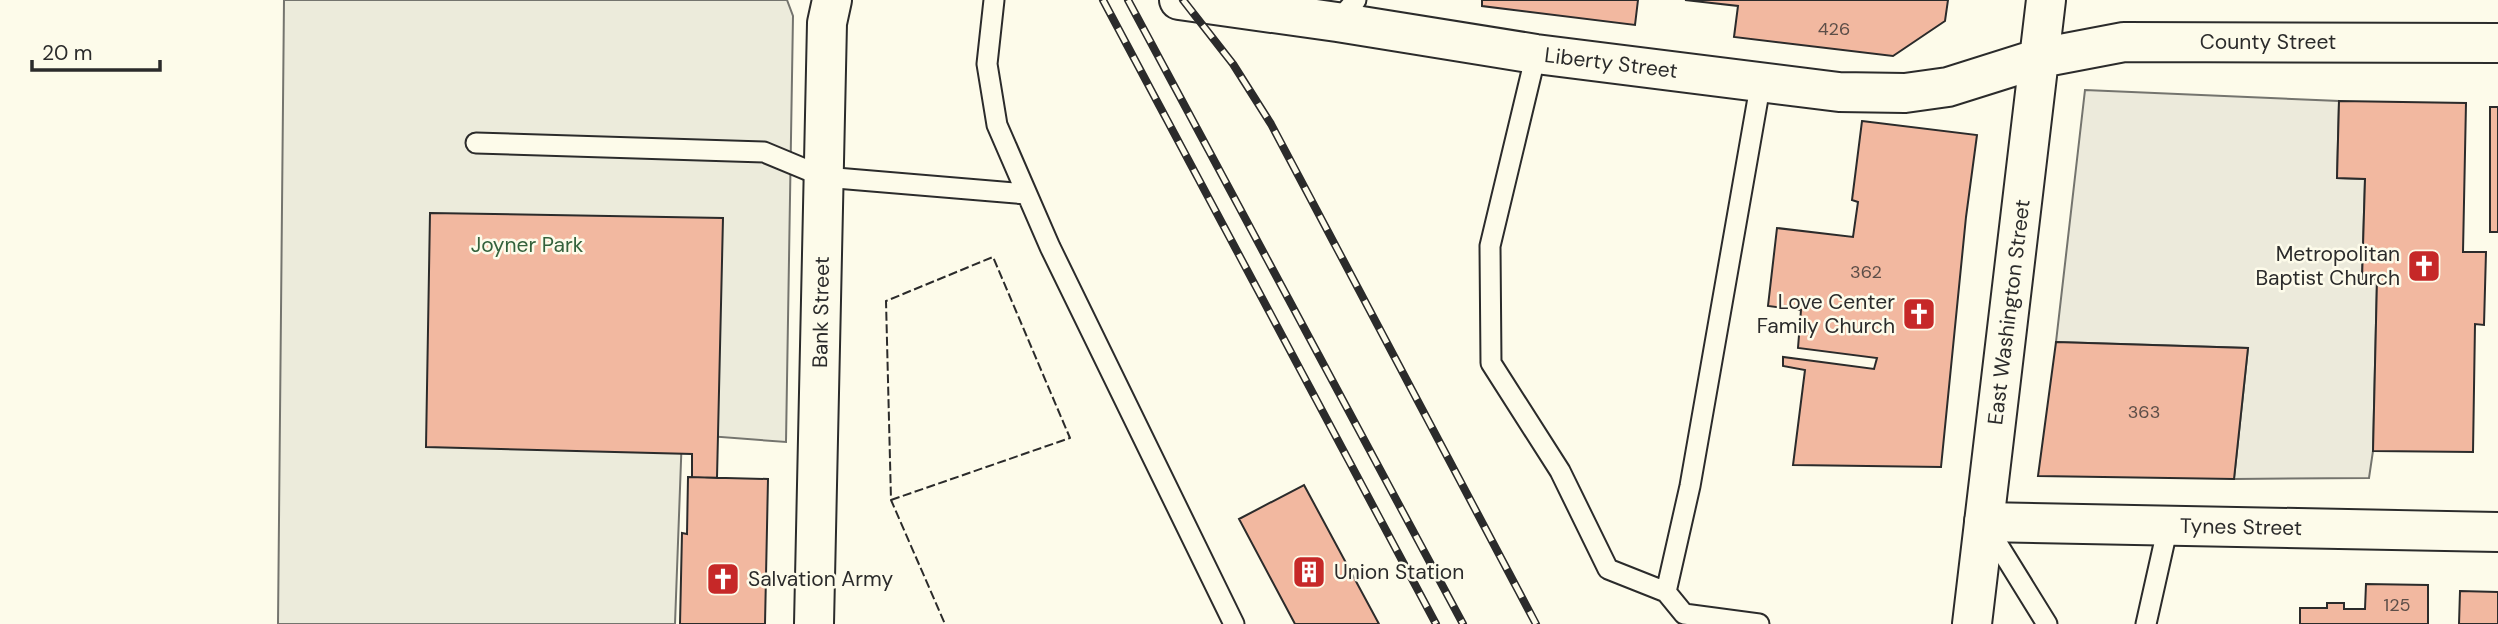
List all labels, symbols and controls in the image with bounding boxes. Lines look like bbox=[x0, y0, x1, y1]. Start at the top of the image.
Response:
house number: 426 bbox=[1818, 17, 1850, 41]
scale bar bbox=[32, 28, 159, 72]
street label: County Street bbox=[2200, 28, 2336, 56]
text: 20 m bbox=[42, 39, 93, 67]
street label: Liberty Street bbox=[1543, 41, 1679, 85]
street label: East Washington Street bbox=[1981, 198, 2037, 426]
park label: Joyner Park bbox=[471, 231, 584, 259]
place label: Metropolitan Baptist Church bbox=[2255, 240, 2400, 292]
church icon: Metropolitan Baptist Church bbox=[2405, 247, 2443, 285]
street label: Bank Street bbox=[806, 256, 836, 368]
house number: 362 bbox=[1850, 260, 1882, 284]
place label: Love Center Family Church bbox=[1757, 288, 1895, 340]
church icon: Love Center Family Church bbox=[1900, 295, 1938, 333]
house number: 363 bbox=[2128, 400, 2160, 424]
street label: Tynes Street bbox=[2180, 512, 2302, 542]
building icon: Union Station bbox=[1290, 553, 1328, 591]
place label: Union Station bbox=[1334, 558, 1464, 586]
church icon: Salvation Army bbox=[704, 560, 742, 598]
place label: Salvation Army bbox=[748, 565, 893, 593]
house number: 125 bbox=[2384, 593, 2410, 617]

